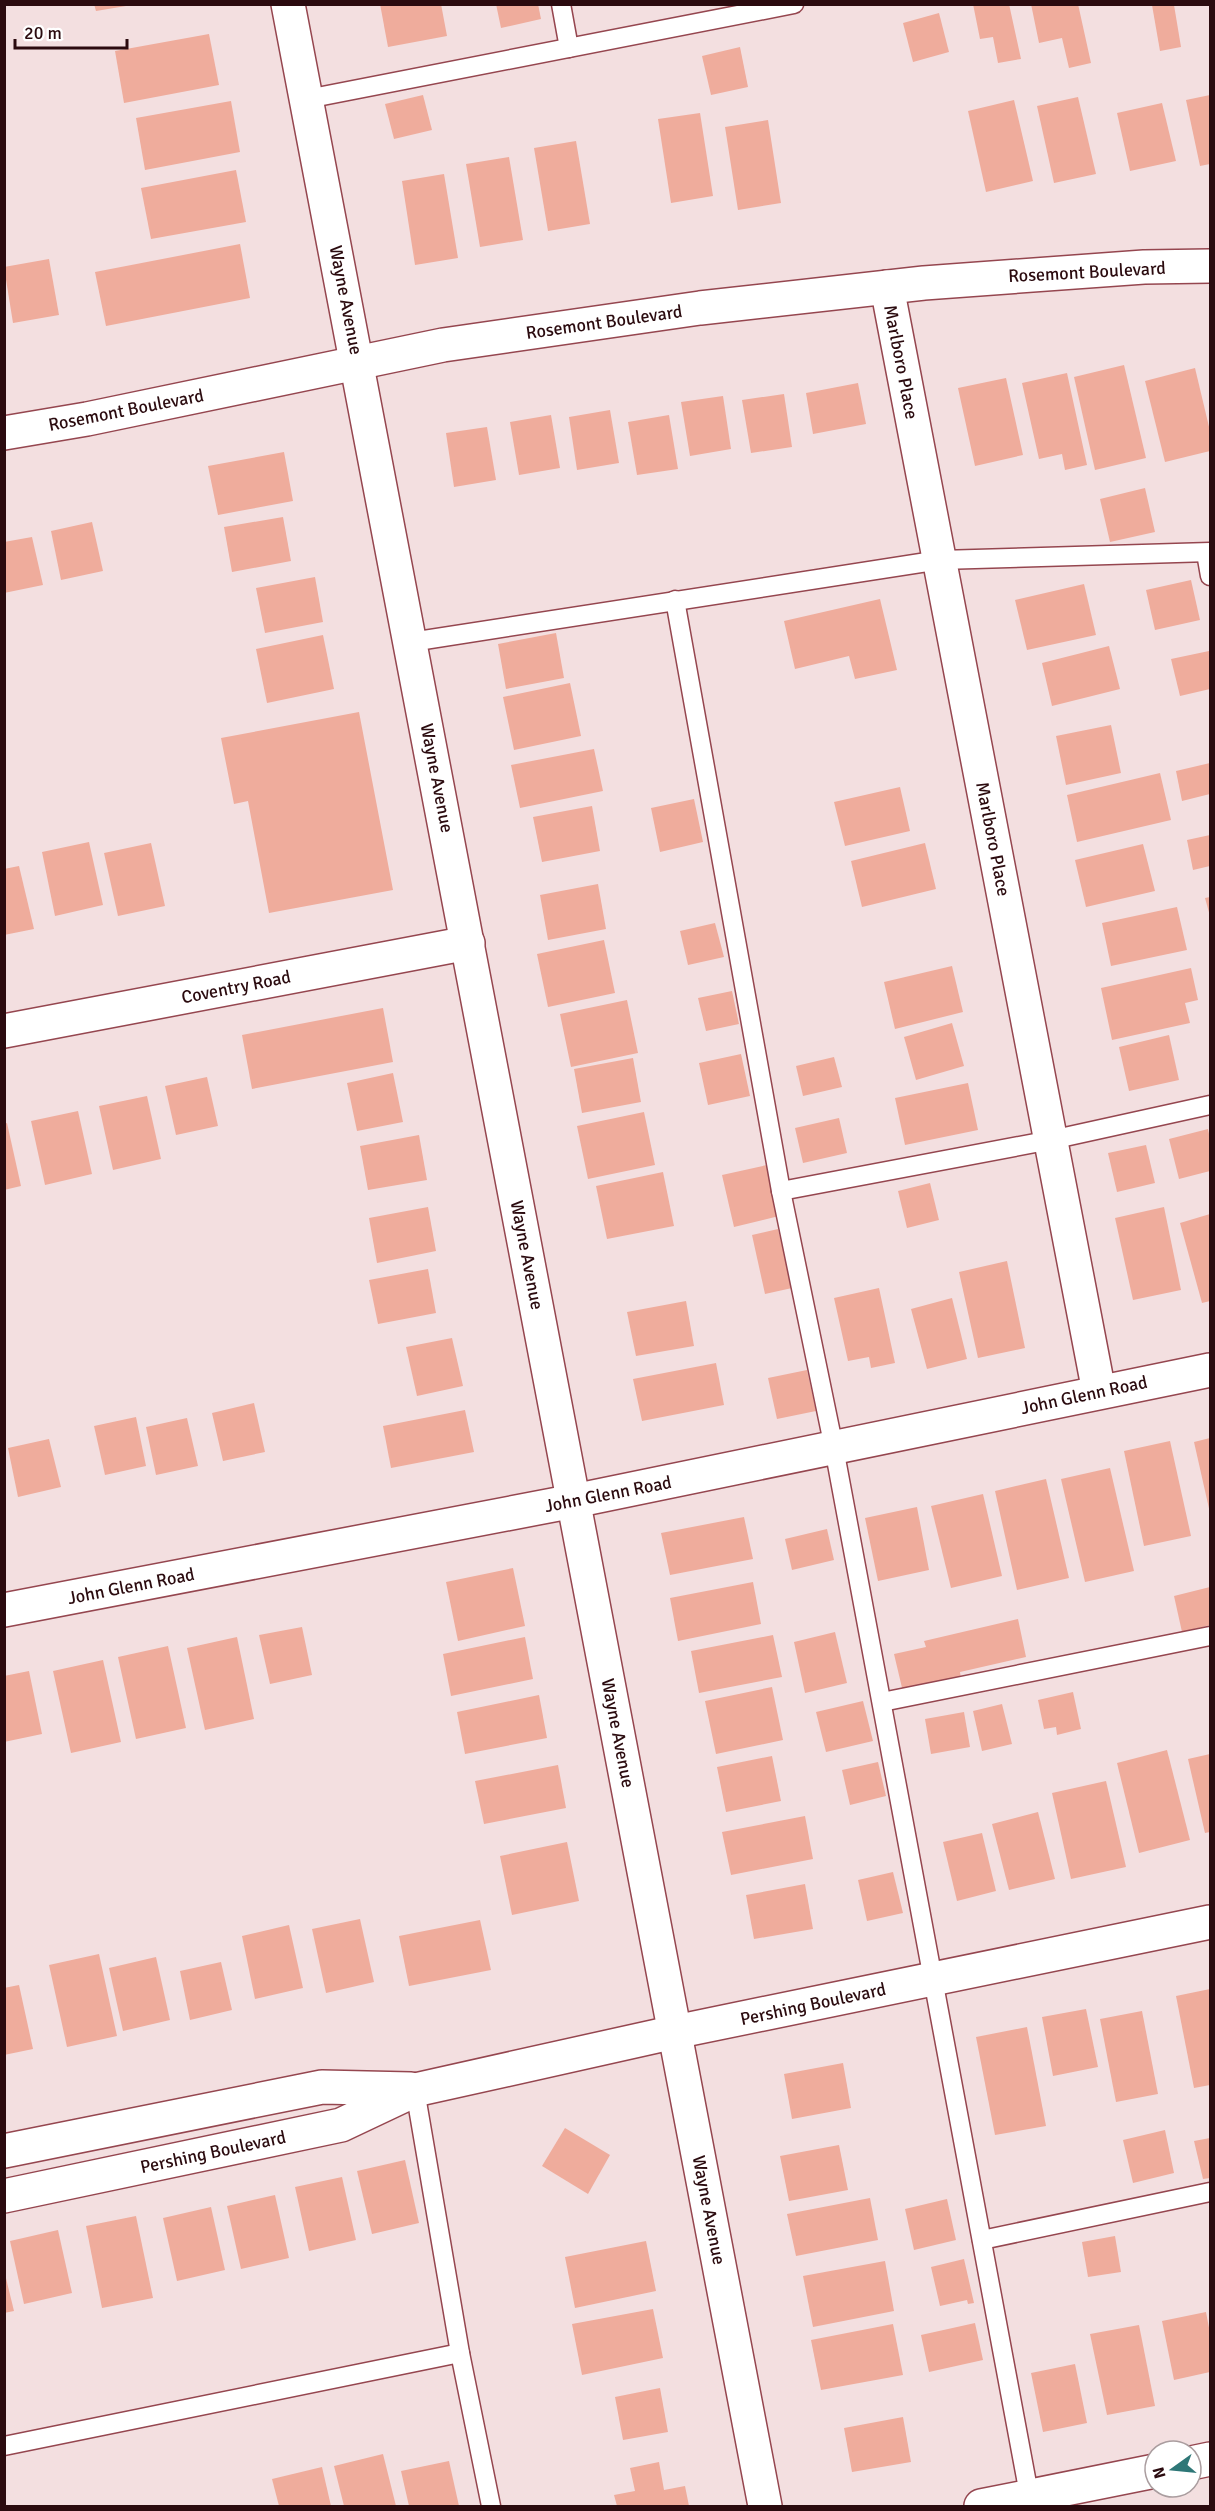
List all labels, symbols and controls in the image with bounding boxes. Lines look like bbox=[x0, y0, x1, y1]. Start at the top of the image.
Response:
scale bar bbox=[15, 12, 128, 50]
text: 20 m bbox=[24, 22, 62, 44]
street label: Wayne Avenue bbox=[325, 243, 367, 357]
street label: Rosemont Boulevard bbox=[1008, 257, 1166, 287]
street label: Rosemont Boulevard bbox=[524, 300, 684, 344]
street label: Marlboro Place bbox=[879, 303, 923, 421]
street label: Rosemont Boulevard bbox=[46, 384, 206, 436]
street label: Wayne Avenue bbox=[416, 721, 458, 835]
street label: Marlboro Place bbox=[971, 780, 1015, 898]
street label: Coventry Road bbox=[179, 966, 293, 1008]
street label: Wayne Avenue bbox=[506, 1198, 548, 1312]
street label: John Glenn Road bbox=[1019, 1371, 1149, 1419]
street label: John Glenn Road bbox=[543, 1471, 673, 1517]
street label: John Glenn Road bbox=[66, 1563, 196, 1609]
street label: Wayne Avenue bbox=[597, 1676, 639, 1790]
street label: Pershing Boulevard bbox=[738, 1978, 888, 2030]
street label: Pershing Boulevard bbox=[138, 2126, 288, 2178]
street label: Wayne Avenue bbox=[688, 2153, 730, 2267]
north arrow bbox=[1143, 2439, 1203, 2499]
text: N bbox=[1148, 2465, 1171, 2481]

